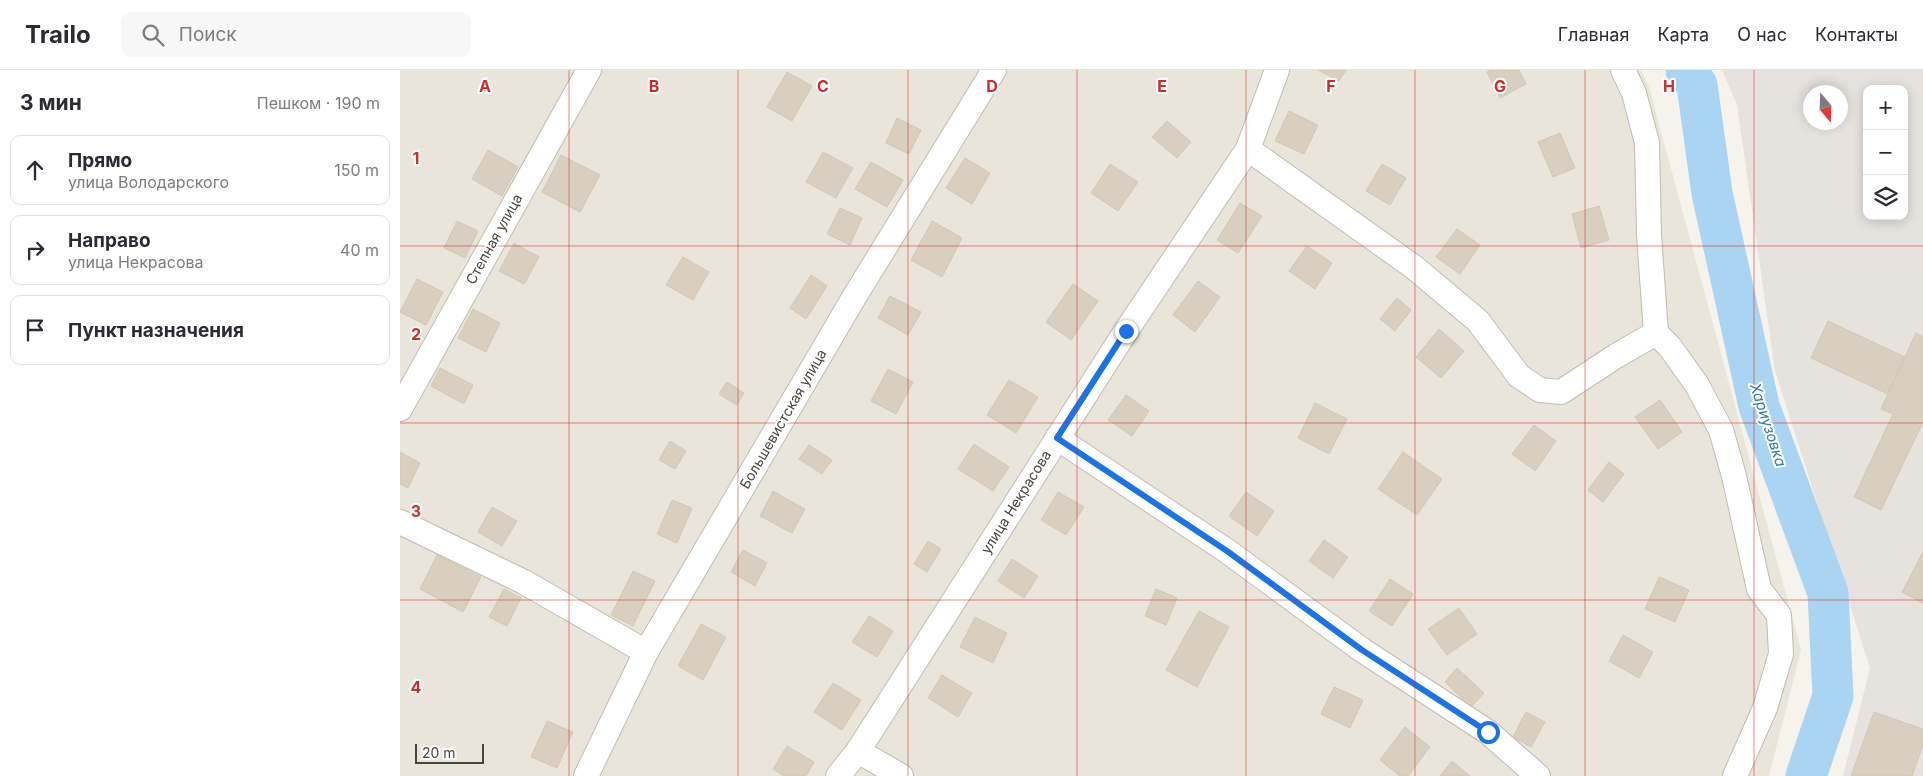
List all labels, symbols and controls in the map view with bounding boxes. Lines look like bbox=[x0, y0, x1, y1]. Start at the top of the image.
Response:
search box bbox=[121, 12, 471, 57]
text: Trailo bbox=[25, 20, 91, 49]
icon: search bbox=[139, 21, 167, 49]
text: Поиск bbox=[179, 23, 237, 46]
text: Главная bbox=[1558, 24, 1629, 45]
text: Карта bbox=[1657, 24, 1709, 45]
text: О нас bbox=[1737, 24, 1787, 45]
text: Контакты bbox=[1815, 24, 1898, 45]
text: A bbox=[479, 76, 491, 96]
text: B bbox=[649, 76, 659, 96]
text: C bbox=[817, 76, 829, 96]
text: D bbox=[986, 76, 998, 96]
text: E bbox=[1157, 76, 1167, 96]
text: F bbox=[1326, 76, 1336, 96]
text: G bbox=[1494, 76, 1506, 96]
text: H bbox=[1663, 76, 1675, 96]
north arrow bbox=[1803, 85, 1848, 130]
map controls bbox=[1863, 85, 1908, 220]
button: + bbox=[1863, 85, 1908, 130]
text: 3 мин bbox=[20, 90, 82, 115]
text: Пешком · 190 m bbox=[257, 93, 380, 113]
button: − bbox=[1863, 130, 1908, 175]
text: 1 bbox=[413, 148, 419, 168]
text: Прямо bbox=[68, 149, 132, 172]
icon: ahead bbox=[21, 156, 49, 184]
text: 150 m bbox=[334, 160, 379, 180]
text: улица Володарского bbox=[68, 172, 229, 192]
button: layers bbox=[1863, 175, 1908, 220]
street label: Степная улица bbox=[462, 191, 525, 287]
text: Направо bbox=[68, 229, 151, 252]
icon: right bbox=[21, 236, 49, 264]
text: 40 m bbox=[340, 240, 379, 260]
text: улица Некрасова bbox=[68, 252, 204, 272]
icon: arrive bbox=[21, 316, 49, 344]
text: Пункт назначения bbox=[68, 319, 244, 342]
route end bbox=[1115, 320, 1138, 343]
text: 2 bbox=[411, 324, 421, 344]
street label: Большевистская улица bbox=[736, 346, 830, 492]
water label: Хариузовка bbox=[1746, 380, 1791, 469]
street label: улица Некрасова bbox=[977, 447, 1054, 557]
text: 3 bbox=[411, 501, 421, 521]
text: 4 bbox=[411, 677, 422, 697]
route start bbox=[1477, 721, 1500, 744]
scale bar bbox=[415, 741, 484, 764]
text: 20 m bbox=[422, 744, 456, 761]

